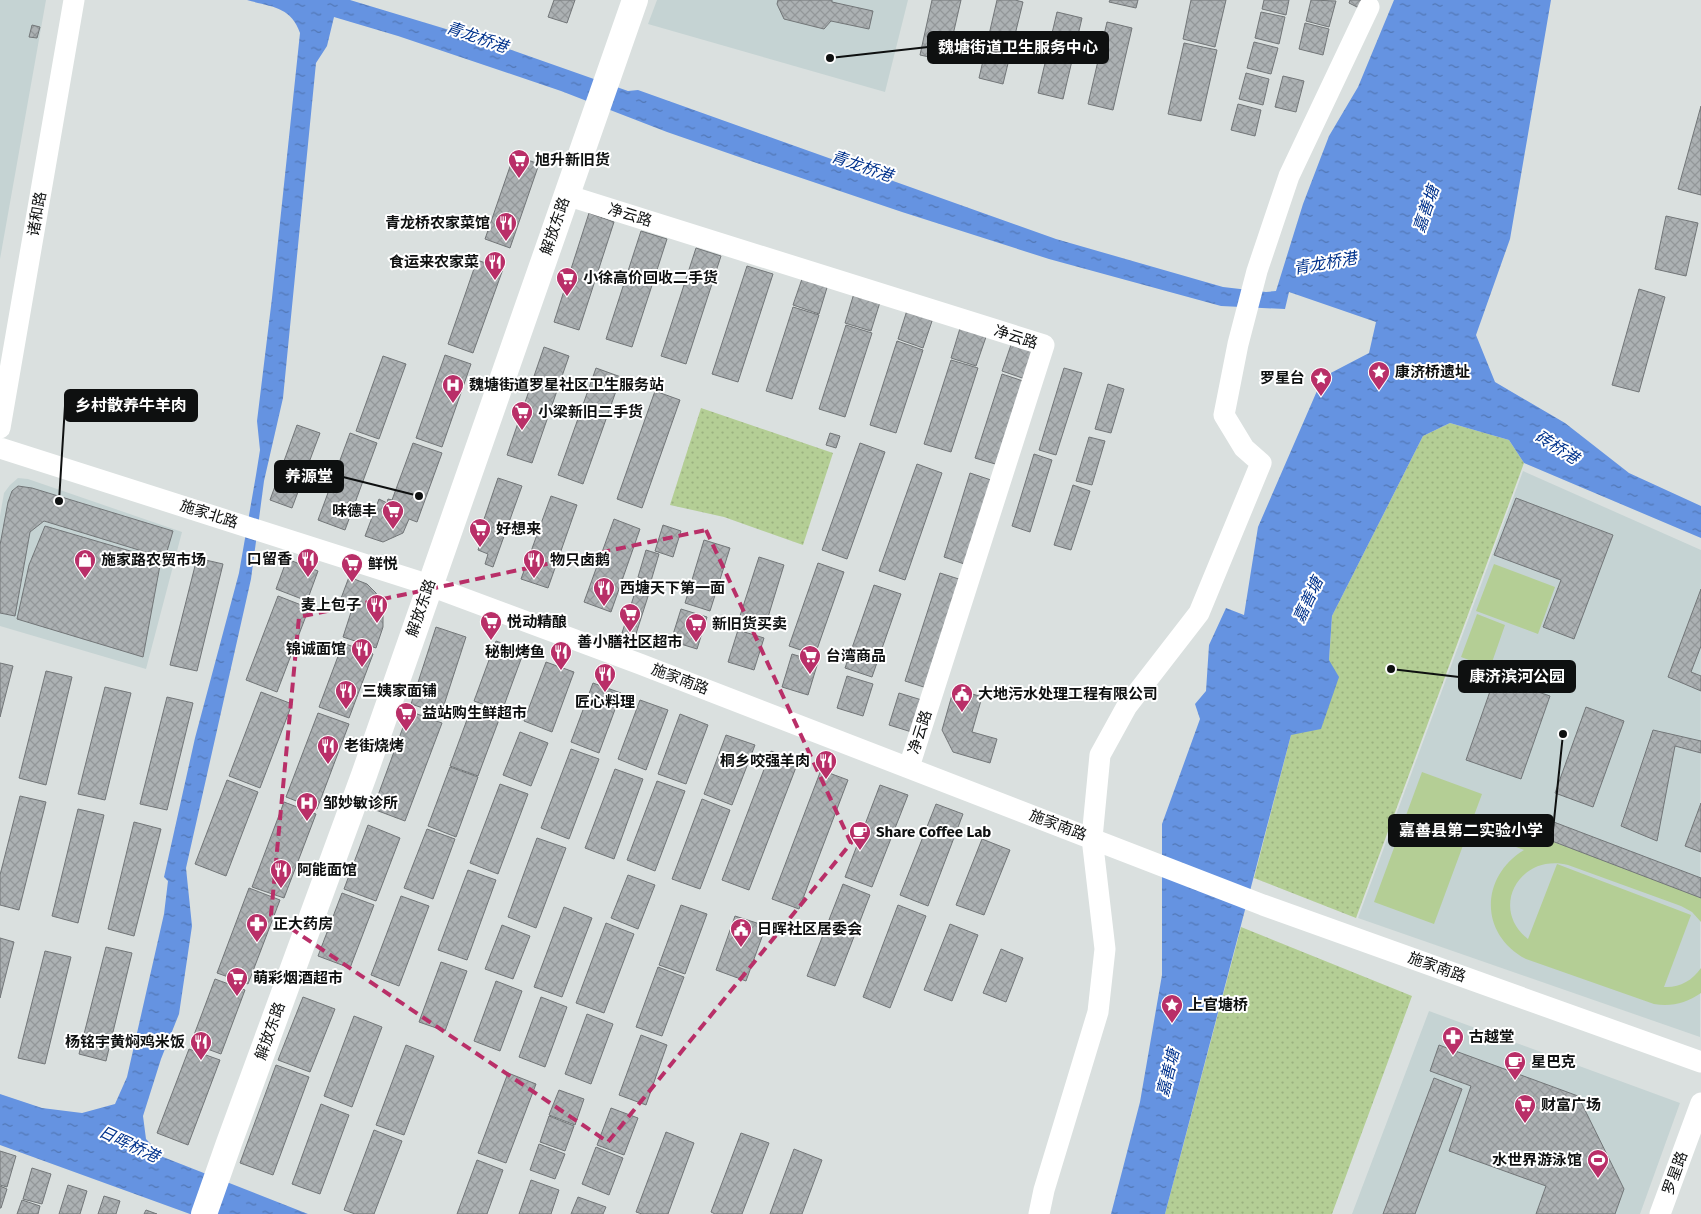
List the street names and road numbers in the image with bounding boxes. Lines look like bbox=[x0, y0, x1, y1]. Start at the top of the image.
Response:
street label: 诸和路 bbox=[24, 190, 50, 238]
street label: 解放东路 bbox=[537, 195, 573, 257]
street label: 净云路 bbox=[606, 200, 654, 230]
street label: 净云路 bbox=[992, 321, 1040, 353]
street label: 施家北路 bbox=[178, 496, 240, 532]
street label: 解放东路 bbox=[403, 577, 439, 639]
street label: 施家南路 bbox=[649, 660, 711, 698]
street label: 净云路 bbox=[904, 708, 936, 756]
street label: 施家南路 bbox=[1027, 806, 1089, 844]
street label: 施家南路 bbox=[1406, 948, 1468, 986]
street label: 解放东路 bbox=[251, 1000, 289, 1062]
street label: 罗星路 bbox=[1659, 1149, 1691, 1197]

